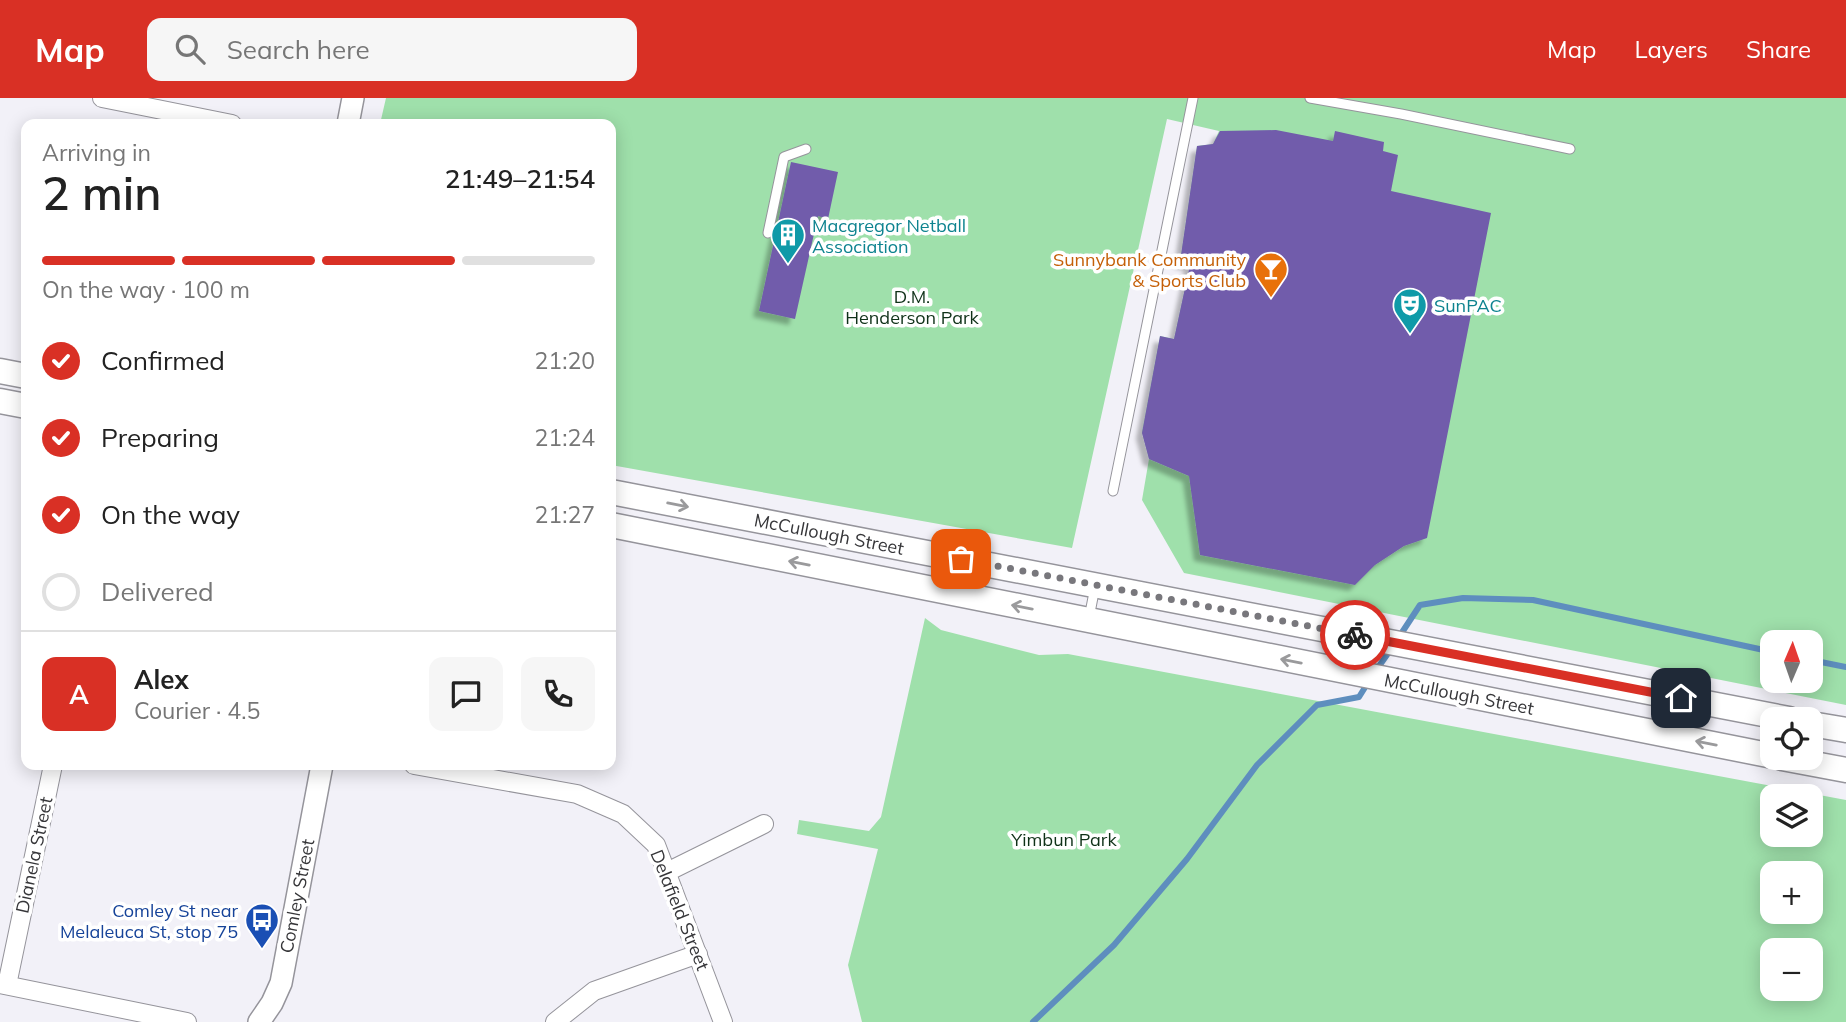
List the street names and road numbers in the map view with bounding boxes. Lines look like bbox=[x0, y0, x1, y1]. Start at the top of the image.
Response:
street label: McCullough Street bbox=[752, 508, 906, 560]
street label: McCullough Street bbox=[1382, 668, 1536, 720]
street label: Dianela Street bbox=[10, 795, 58, 915]
street label: Comley Street bbox=[275, 837, 319, 955]
street label: Delafield Street bbox=[645, 846, 715, 974]

